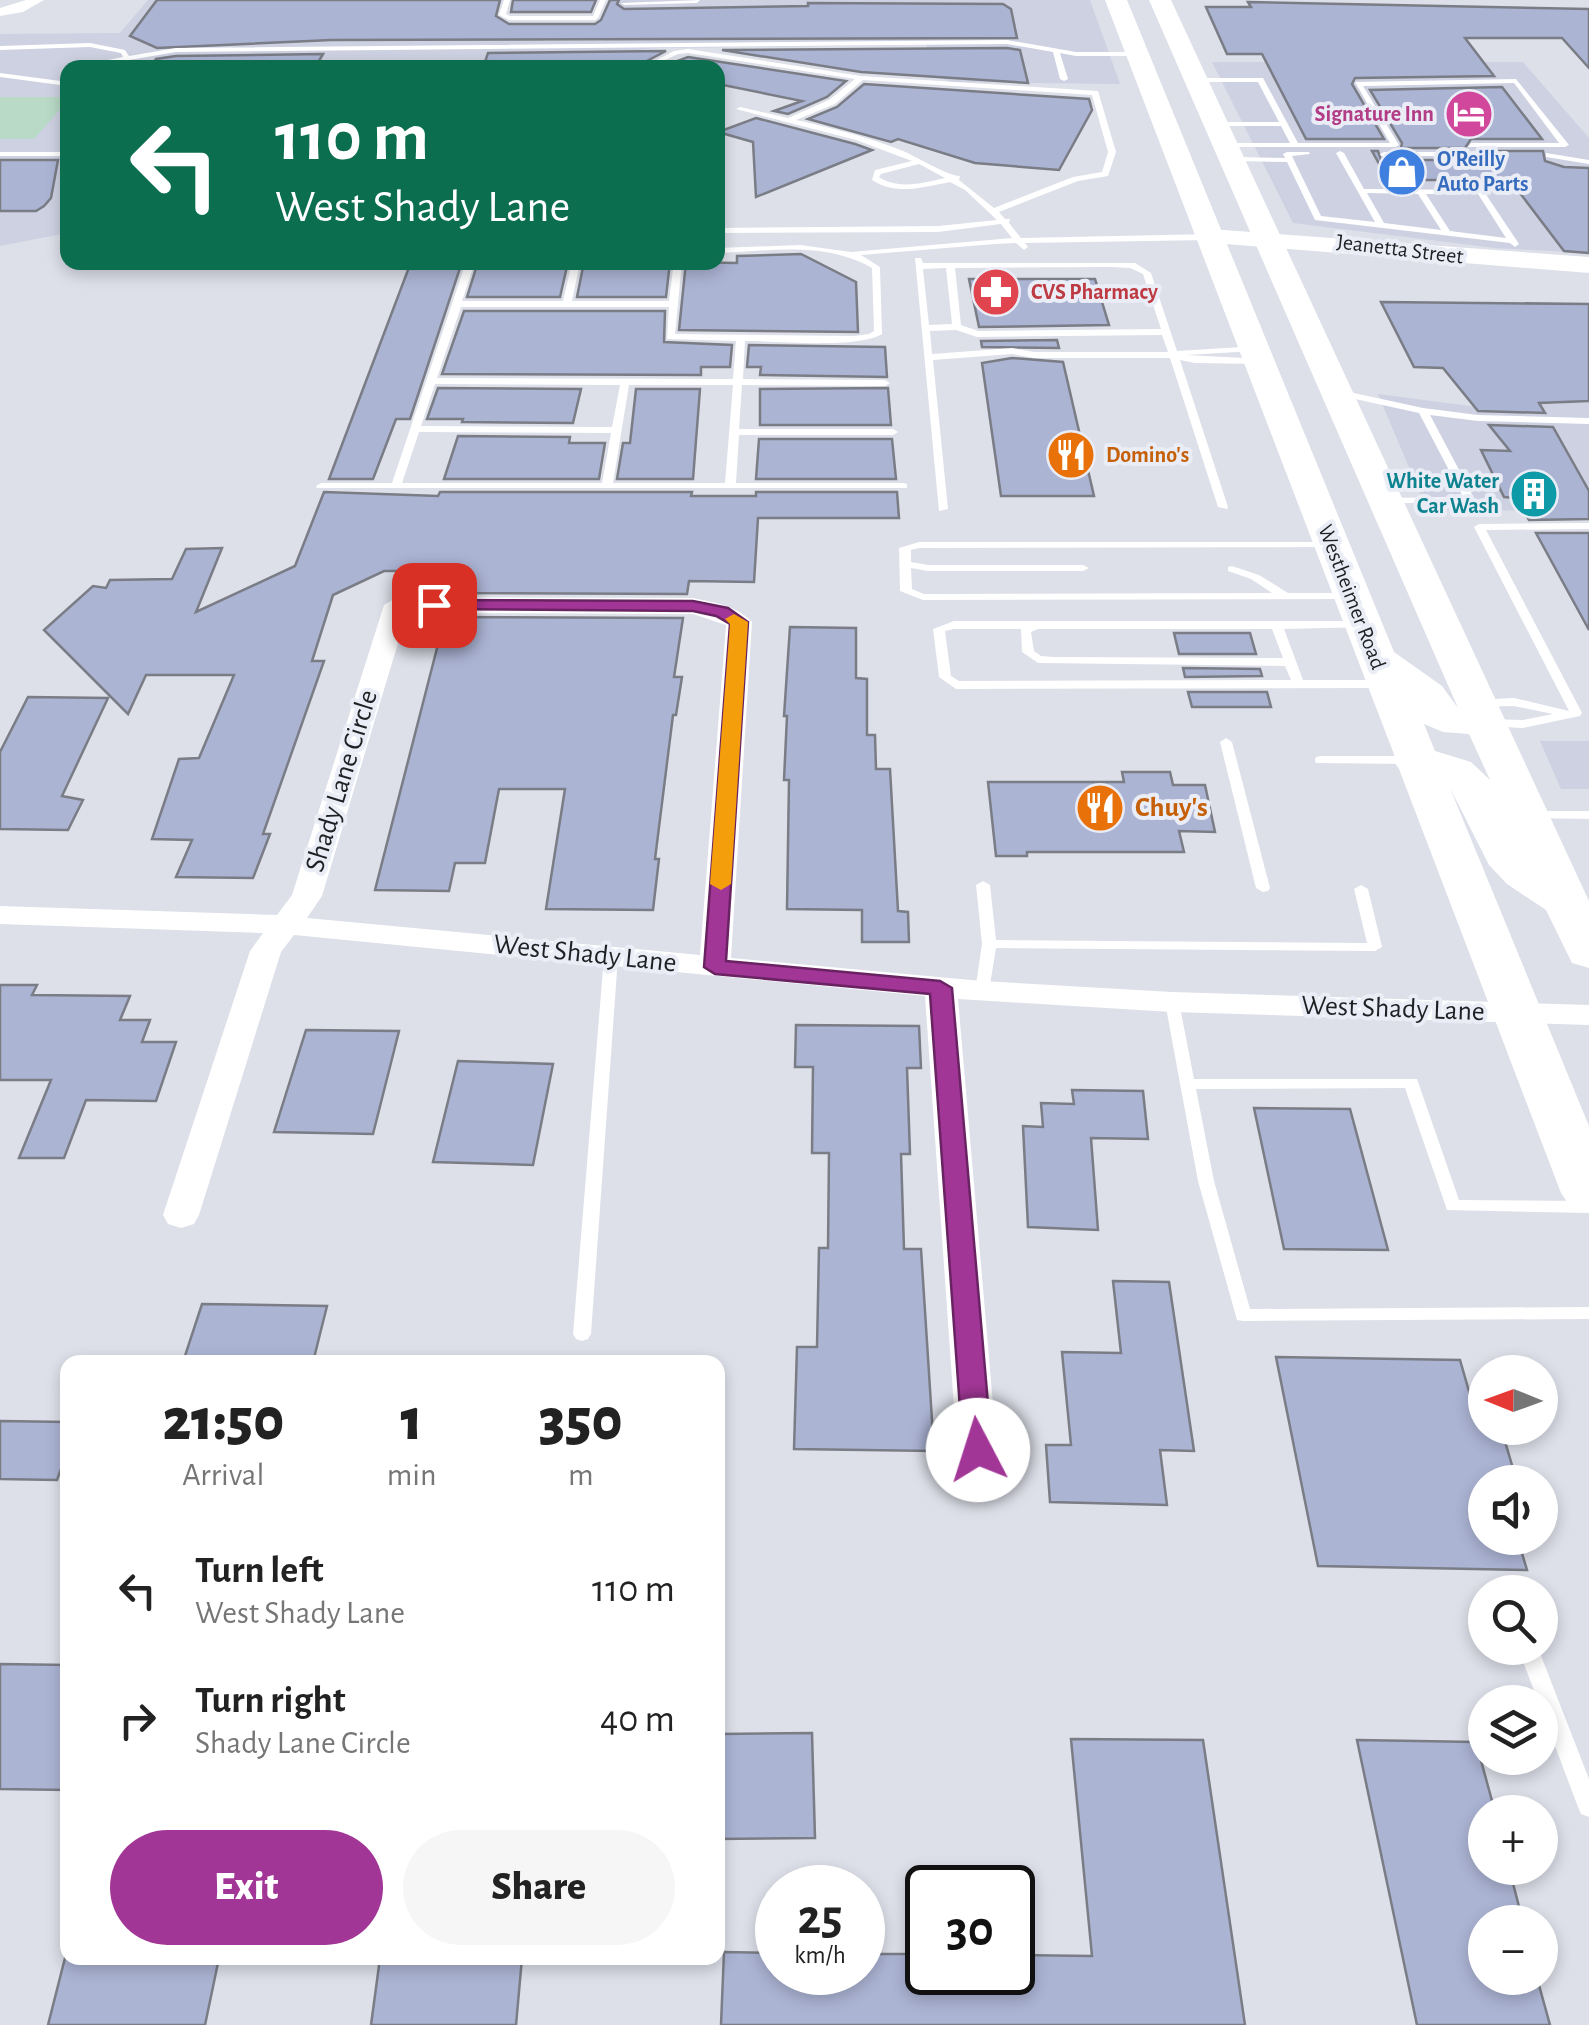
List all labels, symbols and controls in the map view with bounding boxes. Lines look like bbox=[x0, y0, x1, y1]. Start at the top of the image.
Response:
hotel icon: Signature Inn bbox=[1443, 88, 1495, 140]
icon: left bbox=[110, 100, 240, 230]
text: 110 m bbox=[275, 103, 429, 173]
place label: Signature Inn bbox=[1314, 103, 1434, 125]
shop icon: O'Reilly Auto Parts bbox=[1376, 146, 1428, 198]
place label: O'Reilly Auto Parts bbox=[1437, 148, 1528, 195]
text: West Shady Lane bbox=[275, 185, 570, 230]
street label: Jeanetta Street bbox=[1335, 230, 1465, 268]
pharmacy icon: CVS Pharmacy bbox=[970, 266, 1022, 318]
place label: CVS Pharmacy bbox=[1031, 281, 1158, 304]
restaurant icon: Domino's bbox=[1045, 429, 1097, 481]
place label: Domino's bbox=[1106, 444, 1189, 466]
building icon: White Water Car Wash bbox=[1508, 468, 1560, 520]
place label: White Water Car Wash bbox=[1386, 470, 1499, 517]
street label: Westheimer Road bbox=[1314, 522, 1390, 672]
pin bbox=[392, 563, 477, 648]
icon: arrive bbox=[407, 578, 462, 633]
street label: Shady Lane Circle bbox=[301, 687, 383, 875]
restaurant icon: Chuy's bbox=[1074, 782, 1126, 834]
place label: Chuy's bbox=[1135, 794, 1208, 822]
street label: West Shady Lane bbox=[492, 930, 678, 978]
street label: West Shady Lane bbox=[1301, 992, 1485, 1026]
north arrow bbox=[1468, 1355, 1558, 1445]
map controls bbox=[1468, 1355, 1558, 1995]
text: 21:50 bbox=[162, 1391, 284, 1451]
text: 1 bbox=[401, 1391, 423, 1451]
text: 350 bbox=[539, 1391, 623, 1451]
position arrow bbox=[926, 1398, 1030, 1502]
text: Arrival bbox=[182, 1459, 264, 1491]
text: min bbox=[387, 1459, 436, 1491]
text: m bbox=[568, 1459, 594, 1491]
button: sound bbox=[1468, 1465, 1558, 1555]
text: Turn left bbox=[195, 1552, 323, 1590]
icon: left bbox=[110, 1563, 165, 1618]
text: 110 m bbox=[592, 1571, 675, 1609]
button: search bbox=[1468, 1575, 1558, 1665]
text: West Shady Lane bbox=[195, 1597, 405, 1629]
text: Turn right bbox=[195, 1682, 345, 1720]
button: layers bbox=[1468, 1685, 1558, 1775]
icon: right bbox=[110, 1693, 165, 1748]
text: 40 m bbox=[600, 1701, 675, 1739]
text: Shady Lane Circle bbox=[195, 1727, 411, 1759]
button: + bbox=[1468, 1795, 1558, 1885]
button: Exit bbox=[110, 1830, 383, 1945]
button: Share bbox=[403, 1830, 675, 1945]
speed limit sign: 30 bbox=[905, 1865, 1035, 1995]
text: 25 bbox=[797, 1893, 843, 1943]
button: − bbox=[1468, 1905, 1558, 1995]
text: km/h bbox=[794, 1943, 846, 1968]

